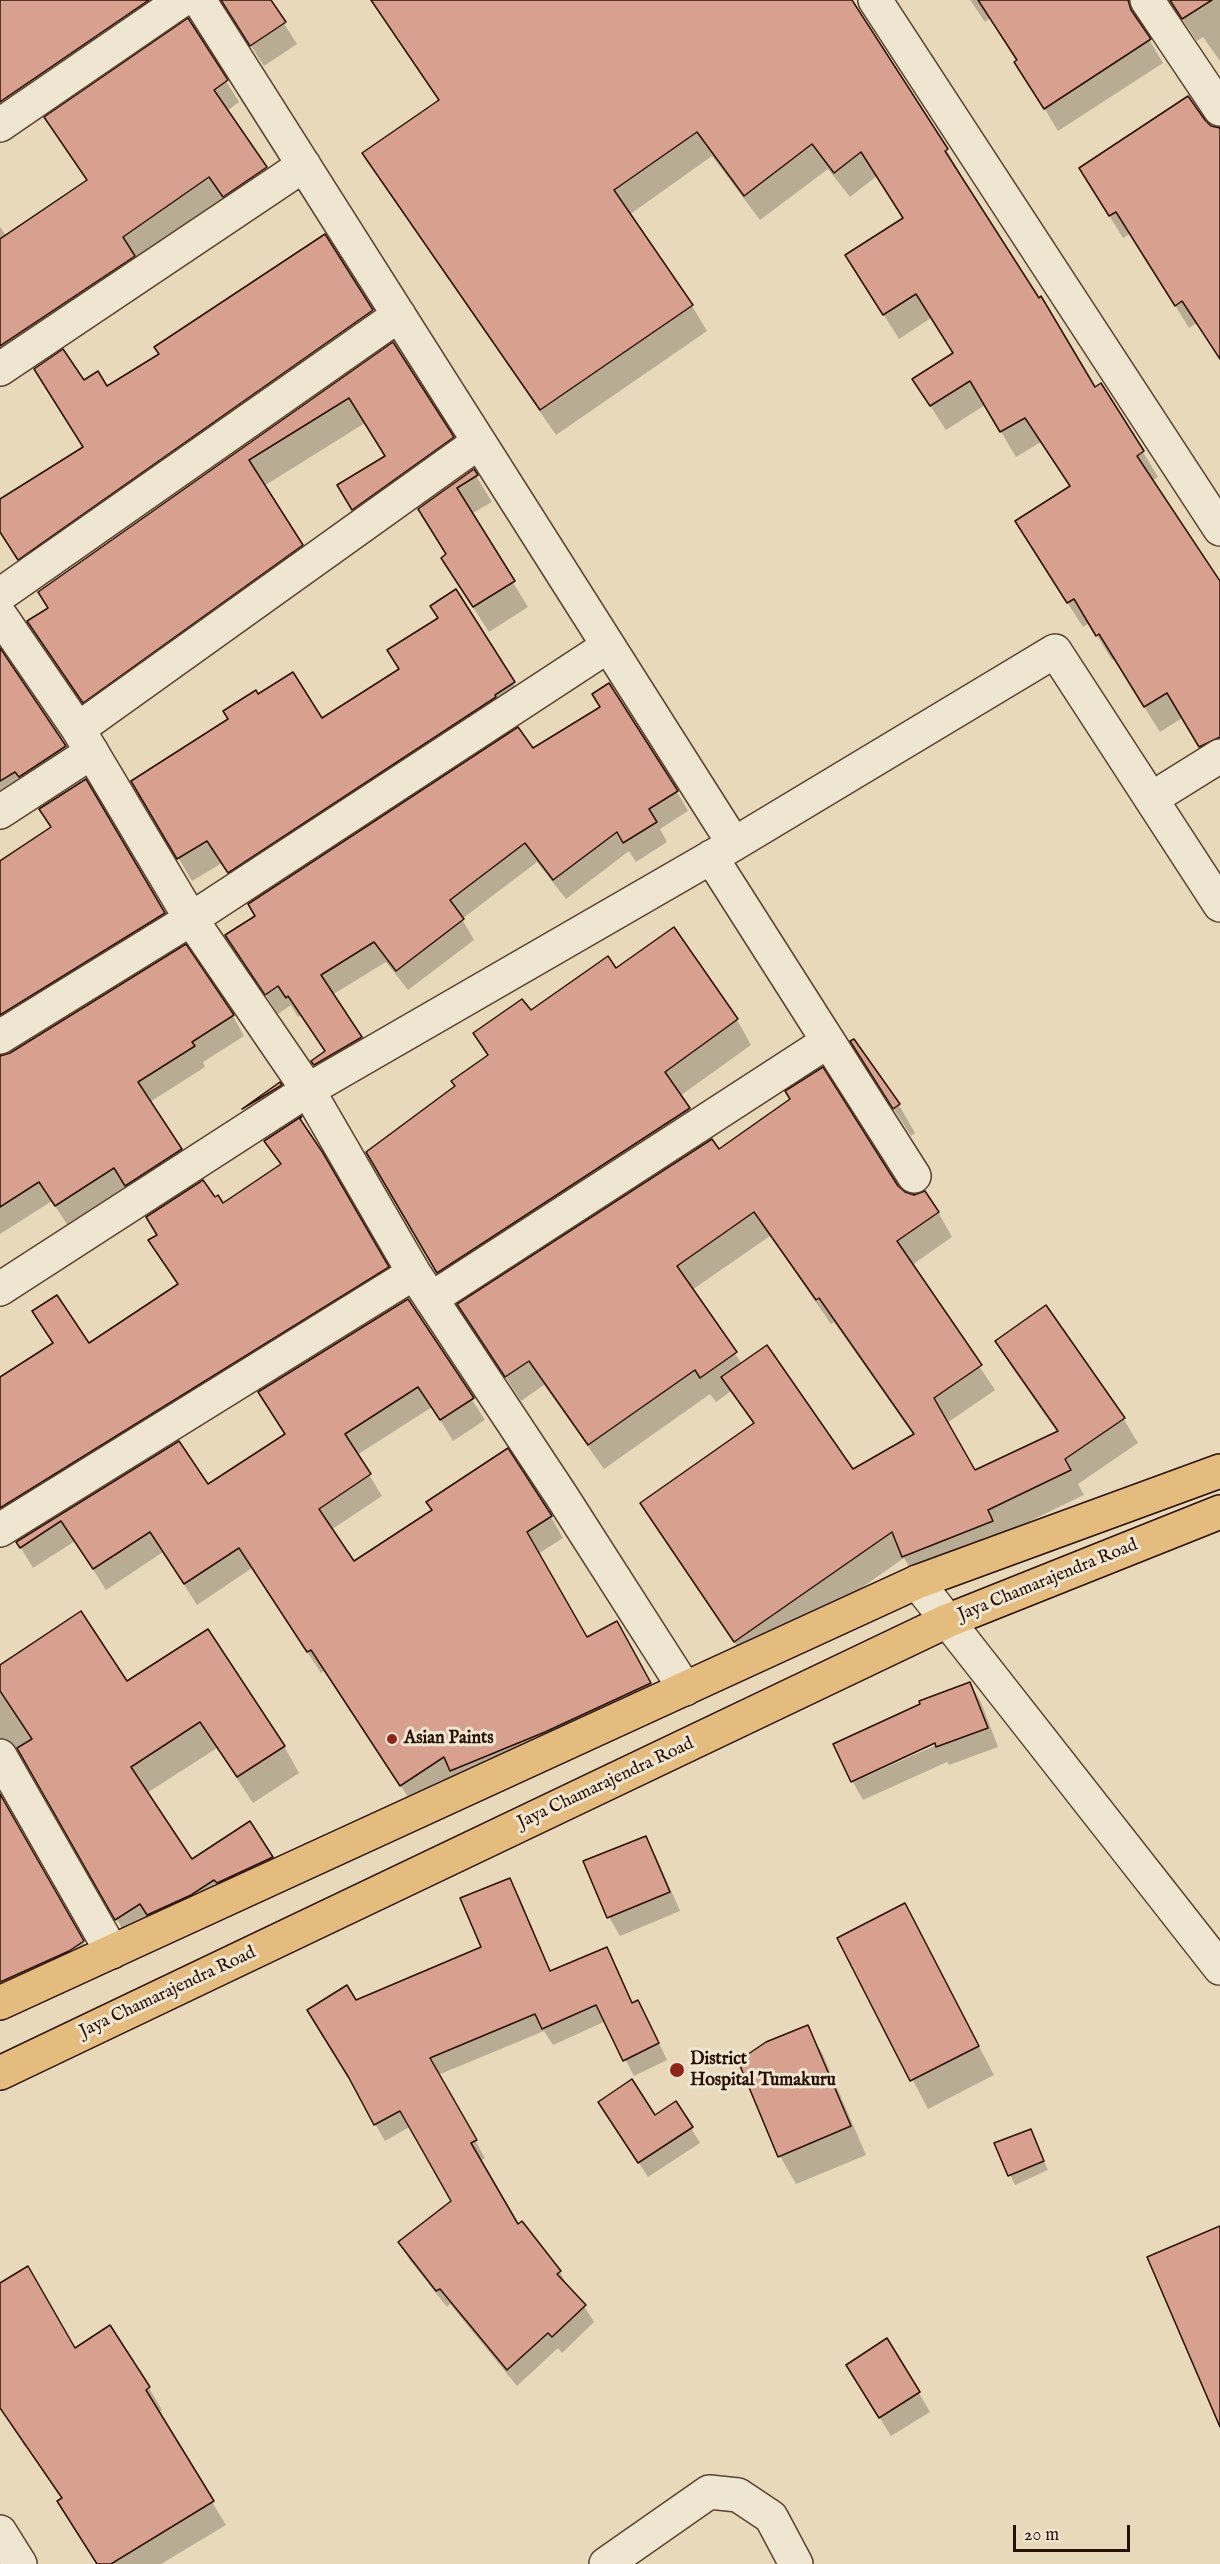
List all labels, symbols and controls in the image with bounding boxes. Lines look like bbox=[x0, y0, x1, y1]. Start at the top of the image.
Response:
street label: Jaya Chamarajendra Road bbox=[955, 1535, 1141, 1627]
place label: Asian Paints bbox=[404, 1728, 494, 1750]
marker: Asian Paints bbox=[385, 1732, 399, 1746]
street label: Jaya Chamarajendra Road bbox=[514, 1734, 698, 1834]
street label: Jaya Chamarajendra Road bbox=[76, 1943, 260, 2043]
place label: District Hospital Tumakuru bbox=[690, 2049, 836, 2092]
marker: District Hospital Tumakuru bbox=[668, 2061, 686, 2079]
scale bar bbox=[1016, 2513, 1133, 2551]
text: 20 m bbox=[1024, 2524, 1059, 2547]

